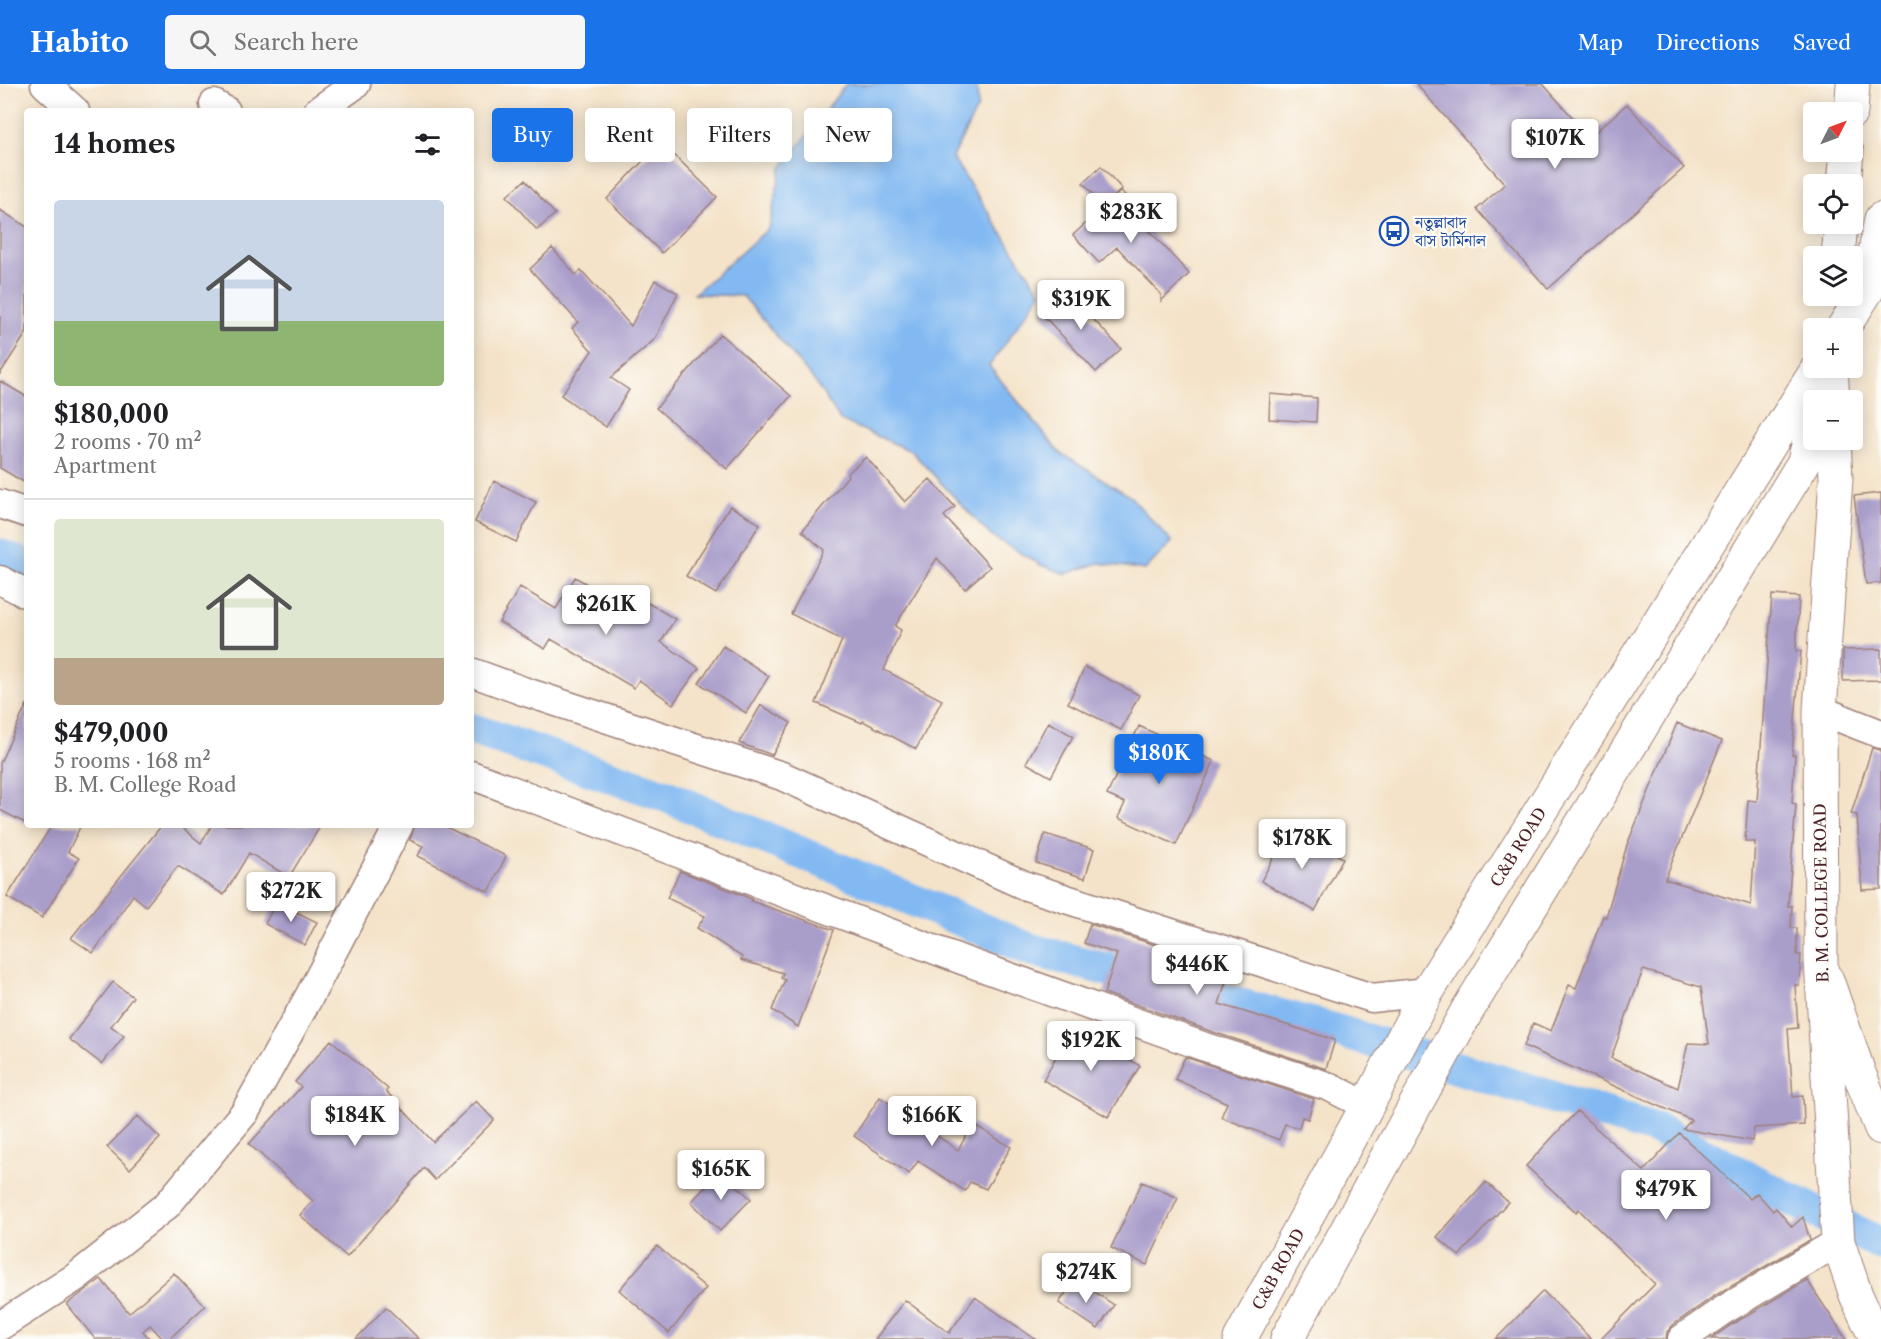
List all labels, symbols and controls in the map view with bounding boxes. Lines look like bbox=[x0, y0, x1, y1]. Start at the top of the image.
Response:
search box bbox=[165, 15, 585, 69]
text: Habito bbox=[30, 25, 129, 59]
icon: search bbox=[186, 26, 219, 59]
text: Search here bbox=[234, 29, 358, 56]
text: Map bbox=[1578, 30, 1623, 55]
text: Directions bbox=[1656, 30, 1760, 55]
text: Saved bbox=[1793, 30, 1851, 55]
north arrow bbox=[1803, 102, 1863, 162]
map controls bbox=[1803, 102, 1863, 450]
chip: Buy bbox=[492, 108, 573, 162]
chip: Rent bbox=[585, 108, 675, 162]
chip: Filters bbox=[687, 108, 792, 162]
chip: New bbox=[804, 108, 892, 162]
pin: $107K bbox=[1513, 119, 1597, 170]
text: $107K bbox=[1525, 126, 1585, 150]
text: 14 homes bbox=[54, 128, 176, 160]
icon: filters bbox=[411, 128, 444, 161]
button: locate bbox=[1803, 174, 1863, 234]
pin: $283K bbox=[1089, 193, 1173, 244]
text: $283K bbox=[1100, 200, 1162, 224]
place label: নতুল্লাবাদ বাস টার্মিনাল bbox=[1414, 212, 1487, 250]
bus stop icon: নতুল্লাবাদ বাস টার্মিনাল bbox=[1378, 215, 1410, 247]
icon: home bbox=[195, 239, 303, 347]
button: layers bbox=[1803, 246, 1863, 306]
pin: $319K bbox=[1039, 280, 1123, 331]
text: $319K bbox=[1051, 287, 1111, 311]
button: + bbox=[1803, 318, 1863, 378]
button: − bbox=[1803, 390, 1863, 450]
text: $180,000 bbox=[54, 398, 169, 430]
text: 2 rooms · 70 m² bbox=[54, 430, 202, 454]
text: Apartment bbox=[54, 454, 157, 478]
icon: home bbox=[195, 558, 303, 666]
pin: $261K bbox=[564, 585, 648, 636]
text: $261K bbox=[576, 592, 636, 616]
text: $479,000 bbox=[54, 717, 168, 749]
pin: $180K bbox=[1117, 734, 1201, 785]
text: $180K bbox=[1128, 741, 1190, 765]
text: 5 rooms · 168 m² bbox=[54, 749, 211, 773]
text: B. M. College Road bbox=[54, 773, 237, 797]
street label: B. M. COLLEGE ROAD bbox=[1809, 803, 1833, 983]
street label: C&B ROAD bbox=[1486, 804, 1550, 890]
pin: $178K bbox=[1260, 819, 1344, 870]
text: $178K bbox=[1273, 826, 1331, 850]
pin: $272K bbox=[249, 872, 333, 923]
text: $272K bbox=[260, 879, 322, 903]
pin: $446K bbox=[1155, 945, 1239, 996]
text: $446K bbox=[1166, 952, 1228, 976]
pin: $192K bbox=[1049, 1021, 1133, 1072]
text: $192K bbox=[1061, 1028, 1121, 1052]
pin: $184K bbox=[313, 1096, 397, 1147]
pin: $166K bbox=[890, 1096, 974, 1147]
text: $184K bbox=[325, 1103, 385, 1127]
text: $166K bbox=[902, 1103, 962, 1127]
pin: $165K bbox=[679, 1150, 763, 1201]
text: $165K bbox=[691, 1157, 751, 1181]
pin: $479K bbox=[1624, 1170, 1708, 1221]
text: $479K bbox=[1635, 1177, 1697, 1201]
street label: C&B ROAD bbox=[1247, 1225, 1309, 1313]
pin: $274K bbox=[1044, 1253, 1128, 1304]
text: $274K bbox=[1056, 1260, 1116, 1284]

